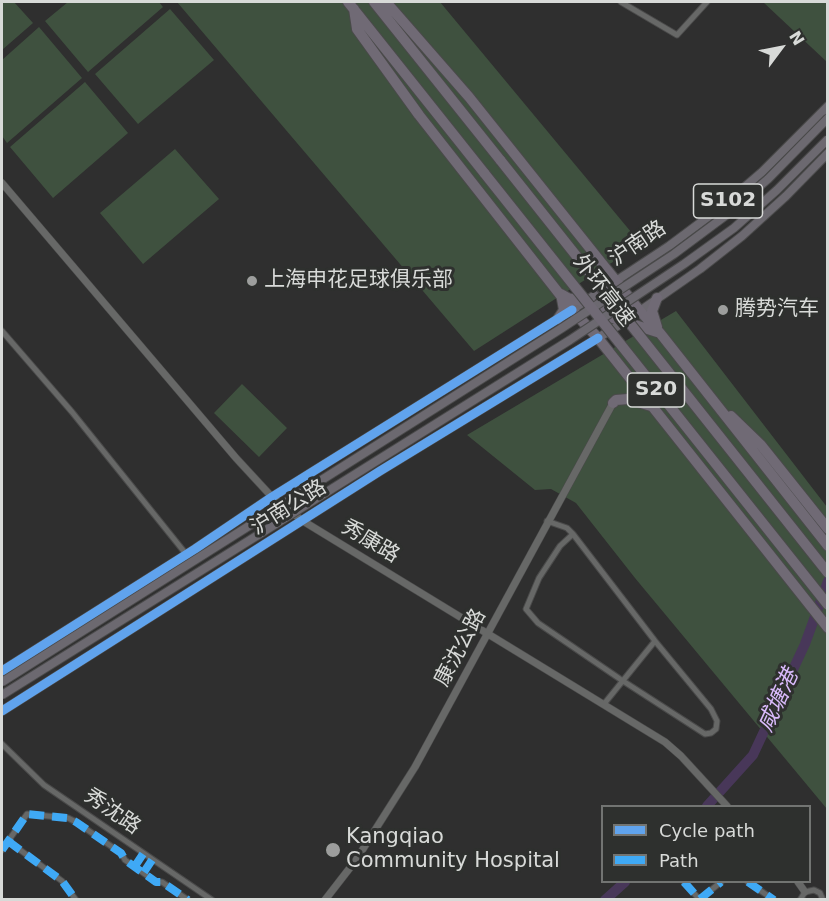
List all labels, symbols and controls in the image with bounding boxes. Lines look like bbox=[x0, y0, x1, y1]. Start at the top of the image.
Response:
north arrow bbox=[751, 18, 811, 78]
text: N bbox=[785, 27, 808, 49]
road number: S102 bbox=[694, 184, 762, 218]
street label: 沪南路 bbox=[605, 216, 671, 272]
street label: 外环高速 bbox=[567, 250, 639, 332]
place label: 上海申花足球俱乐部 bbox=[264, 268, 453, 294]
marker: 上海申花足球俱乐部 bbox=[245, 274, 259, 288]
place label: 腾势汽车 bbox=[735, 297, 819, 323]
marker: 腾势汽车 bbox=[716, 303, 730, 317]
road number: S20 bbox=[628, 373, 684, 407]
street label: 沪南公路 bbox=[247, 475, 331, 541]
street label: 秀康路 bbox=[337, 515, 403, 569]
street label: 康沈公路 bbox=[430, 605, 492, 691]
water label: 咸塘港 bbox=[753, 666, 805, 736]
street label: 秀沈路 bbox=[79, 784, 145, 840]
legend bbox=[601, 805, 811, 883]
text: Cycle path bbox=[659, 820, 755, 841]
place label: Kangqiao Community Hospital bbox=[346, 825, 560, 875]
marker: Kangqiao Community Hospital bbox=[324, 841, 342, 859]
text: Path bbox=[659, 850, 699, 871]

